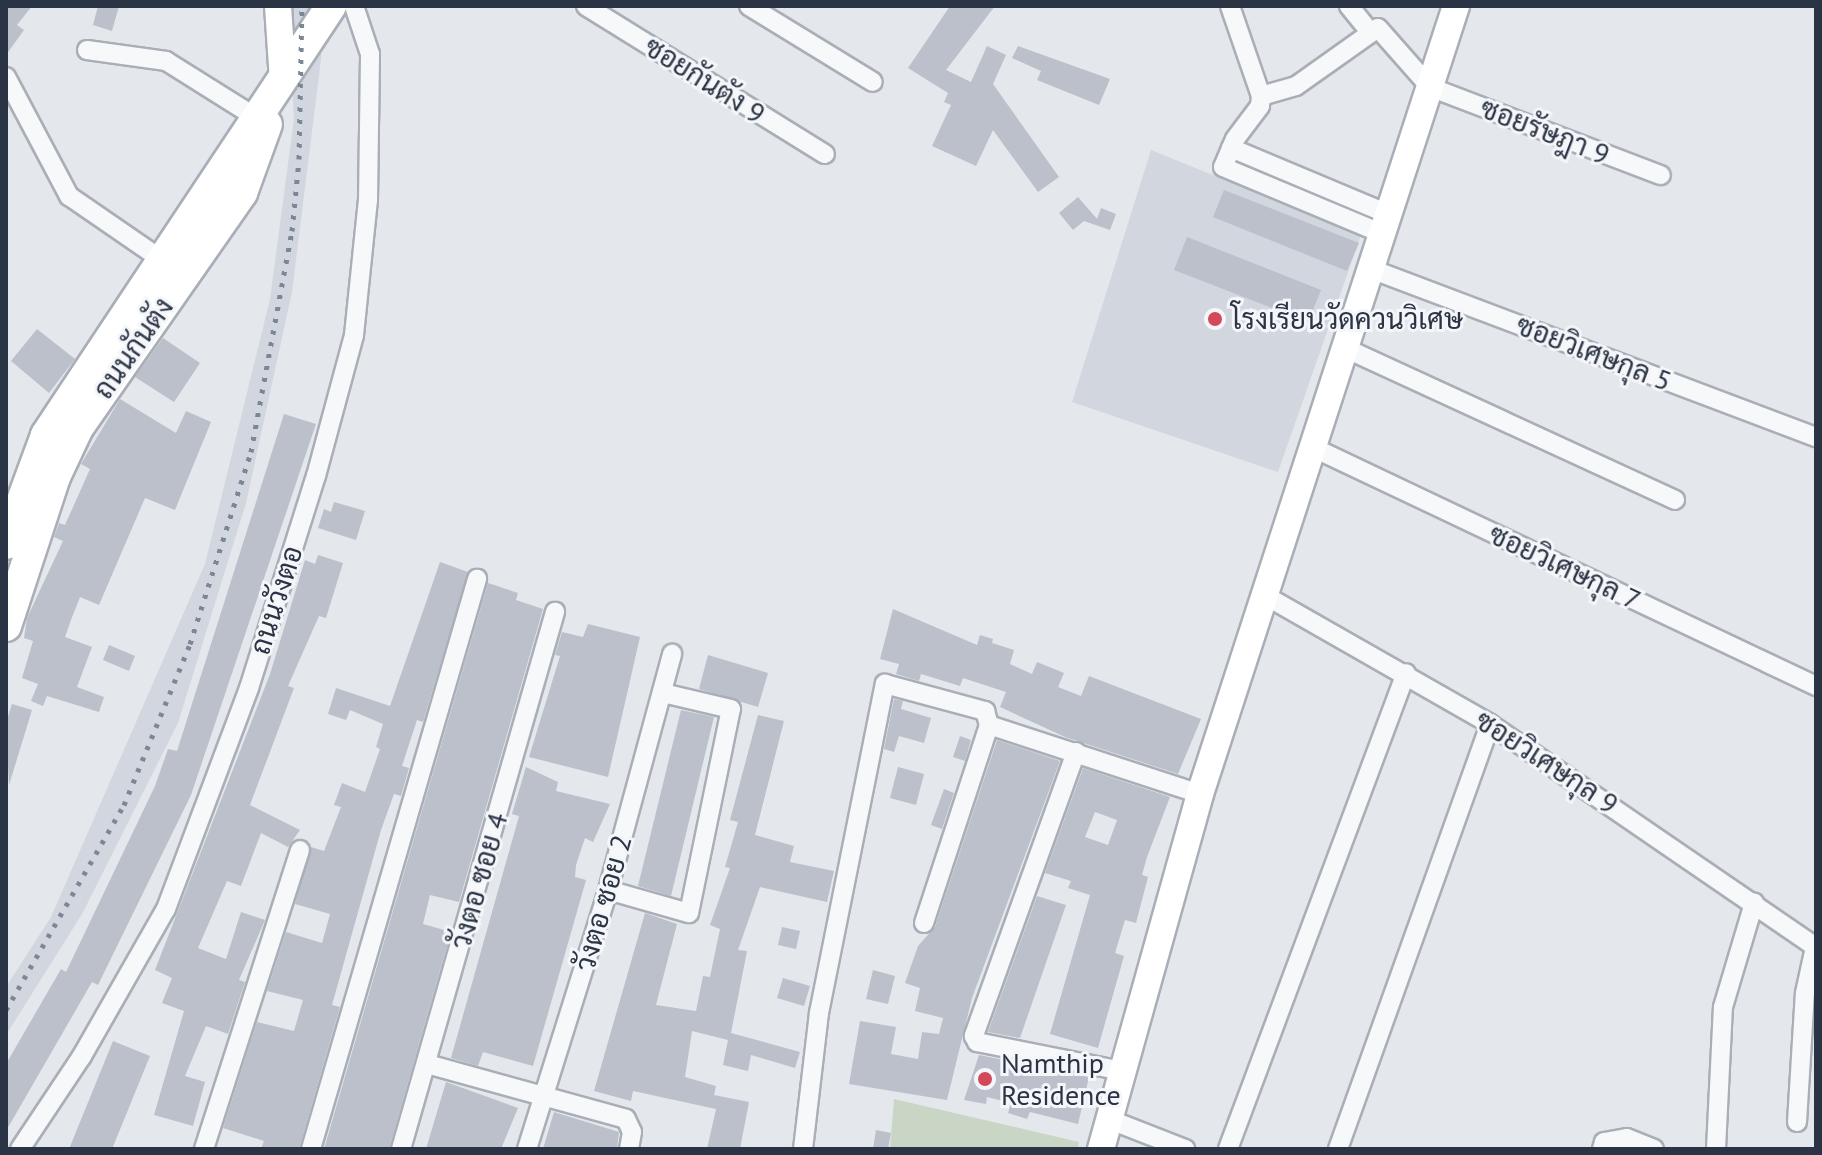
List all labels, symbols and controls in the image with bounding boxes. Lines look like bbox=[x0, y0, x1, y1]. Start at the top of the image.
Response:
street label: ซอยกันตัง 9 bbox=[638, 30, 772, 130]
street label: ซอยรัษฎา 9 bbox=[1476, 91, 1614, 171]
street label: ถนนกันตัง bbox=[86, 291, 180, 405]
place label: โรงเรียนวัดควนวิเศษ bbox=[1231, 302, 1463, 336]
street label: ซอยวิเศษกุล 5 bbox=[1512, 308, 1676, 398]
marker: โรงเรียนวัดควนวิเศษ bbox=[1206, 310, 1224, 328]
street label: ซอยวิเศษกุล 7 bbox=[1484, 517, 1646, 617]
street label: ถนนวังตอ bbox=[243, 541, 309, 659]
street label: ซอยวิเศษกุล 9 bbox=[1469, 703, 1625, 821]
street label: วังตอ ซอย 4 bbox=[444, 809, 514, 953]
street label: วังตอ ซอย 2 bbox=[568, 831, 638, 975]
place label: Namthip Residence bbox=[1001, 1046, 1121, 1112]
marker: Namthip Residence bbox=[976, 1070, 994, 1088]

